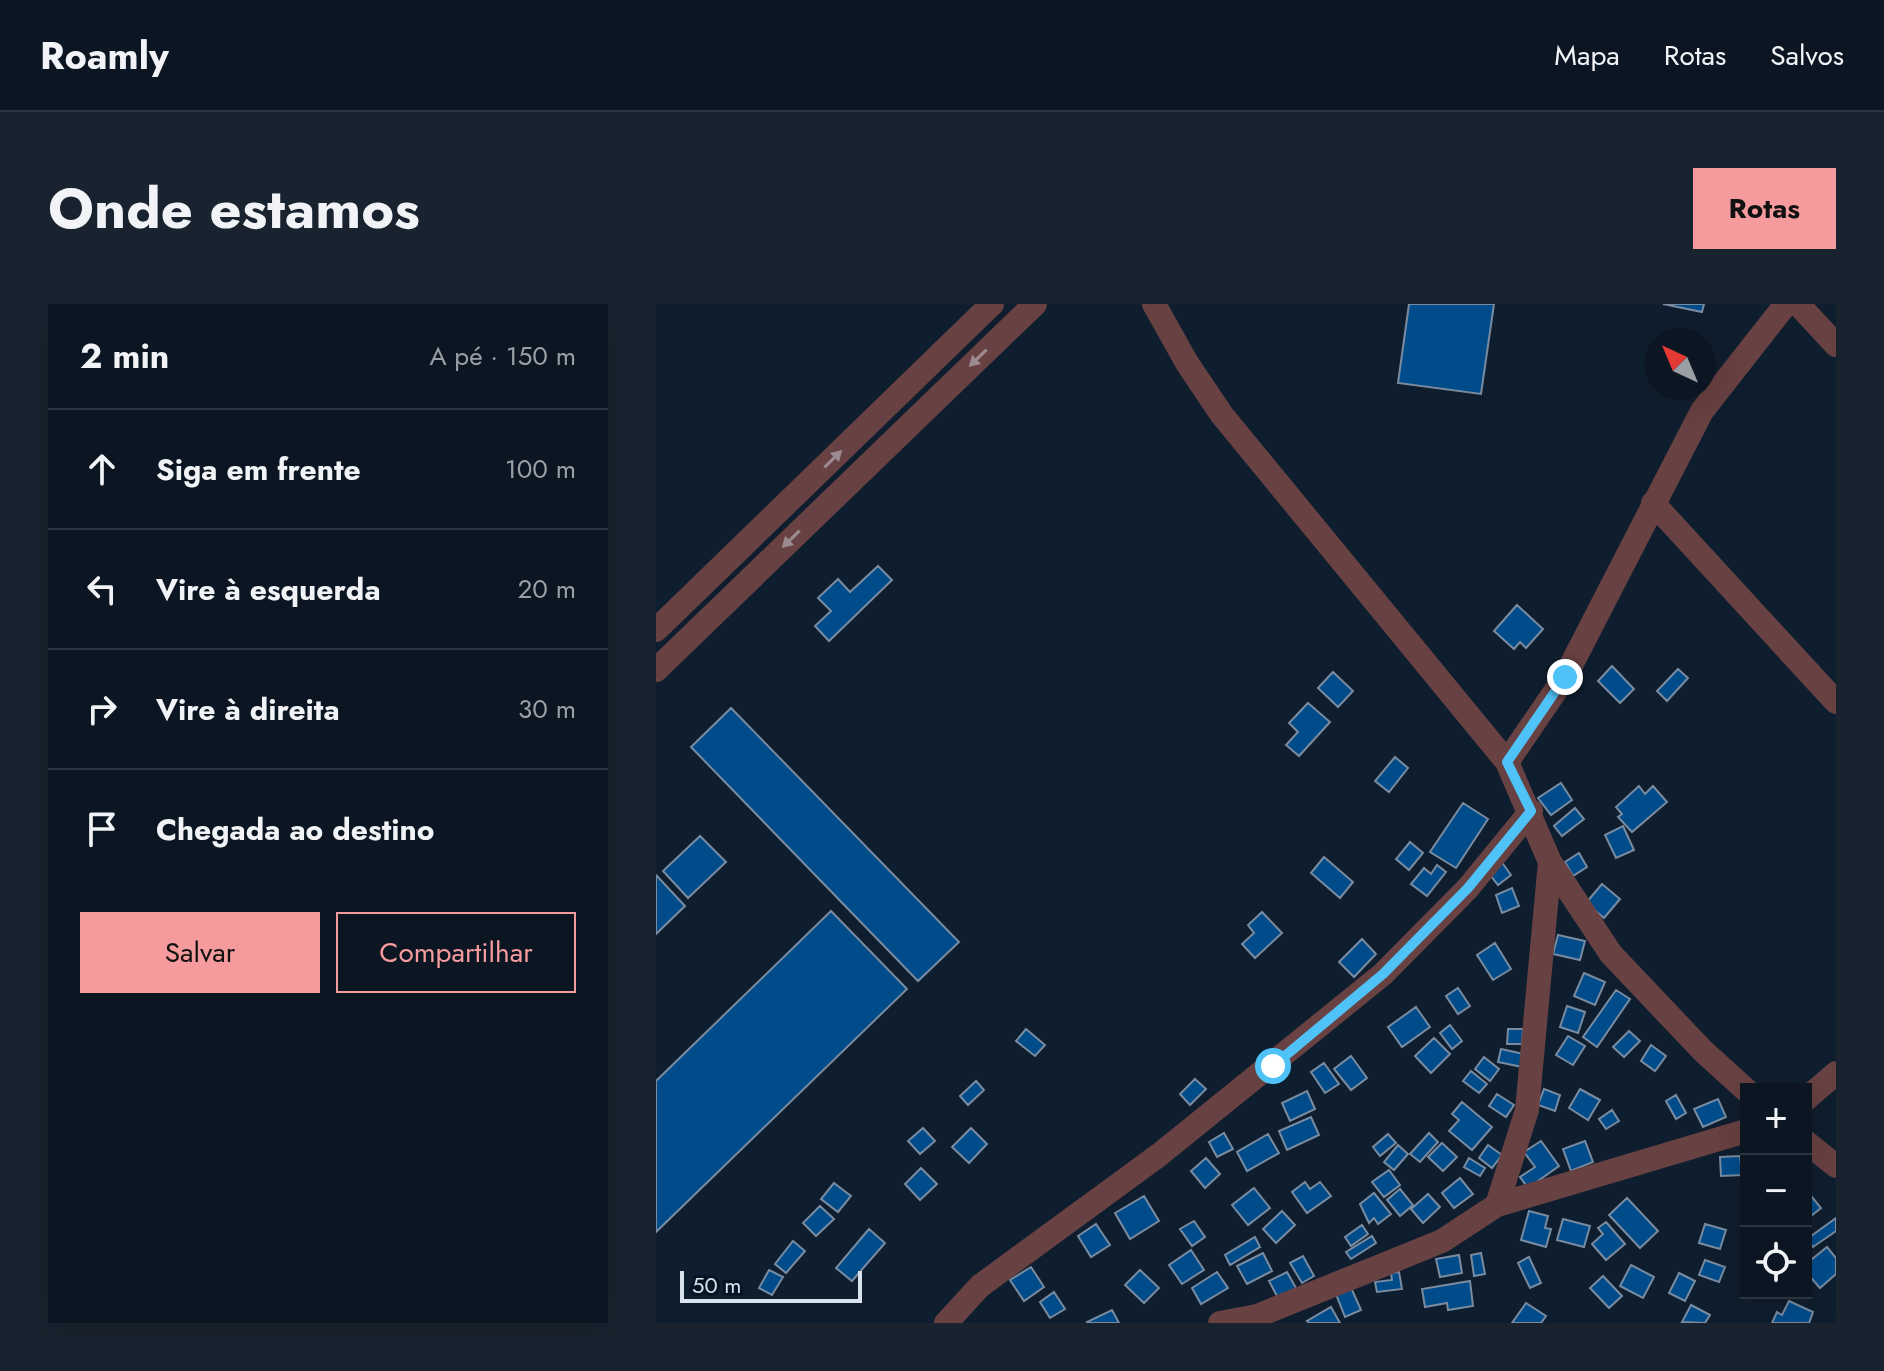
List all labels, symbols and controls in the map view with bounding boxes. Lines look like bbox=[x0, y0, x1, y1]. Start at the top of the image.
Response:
text: Roamly bbox=[40, 28, 169, 83]
text: Mapa bbox=[1554, 35, 1620, 76]
text: Rotas bbox=[1664, 35, 1726, 76]
text: Salvos bbox=[1770, 35, 1844, 76]
text: Onde estamos bbox=[48, 168, 420, 249]
button: Rotas bbox=[1693, 168, 1836, 249]
north arrow bbox=[1644, 328, 1716, 400]
text: 2 min bbox=[80, 332, 169, 381]
text: A pé · 150 m bbox=[429, 337, 576, 375]
one-way arrow bbox=[969, 349, 988, 367]
icon: ahead bbox=[80, 447, 124, 491]
text: Siga em frente bbox=[156, 448, 361, 491]
text: 100 m bbox=[505, 450, 576, 488]
one-way arrow bbox=[823, 450, 842, 468]
one-way arrow bbox=[782, 530, 801, 548]
icon: left bbox=[80, 567, 124, 611]
text: Vire à esquerda bbox=[156, 568, 381, 611]
text: 20 m bbox=[518, 570, 576, 608]
route end bbox=[1547, 659, 1583, 695]
icon: right bbox=[80, 687, 124, 731]
text: Vire à direita bbox=[156, 688, 340, 731]
text: 30 m bbox=[518, 690, 576, 728]
icon: arrive bbox=[80, 807, 124, 851]
text: Chegada ao destino bbox=[156, 808, 434, 851]
button: Salvar bbox=[80, 912, 320, 993]
button: Compartilhar bbox=[336, 912, 576, 993]
route start bbox=[1255, 1048, 1291, 1084]
map controls bbox=[1740, 1083, 1812, 1299]
button: + bbox=[1740, 1083, 1812, 1155]
button: − bbox=[1740, 1155, 1812, 1227]
button: locate bbox=[1740, 1227, 1812, 1299]
scale bar bbox=[680, 1267, 862, 1303]
text: 50 m bbox=[692, 1269, 741, 1301]

